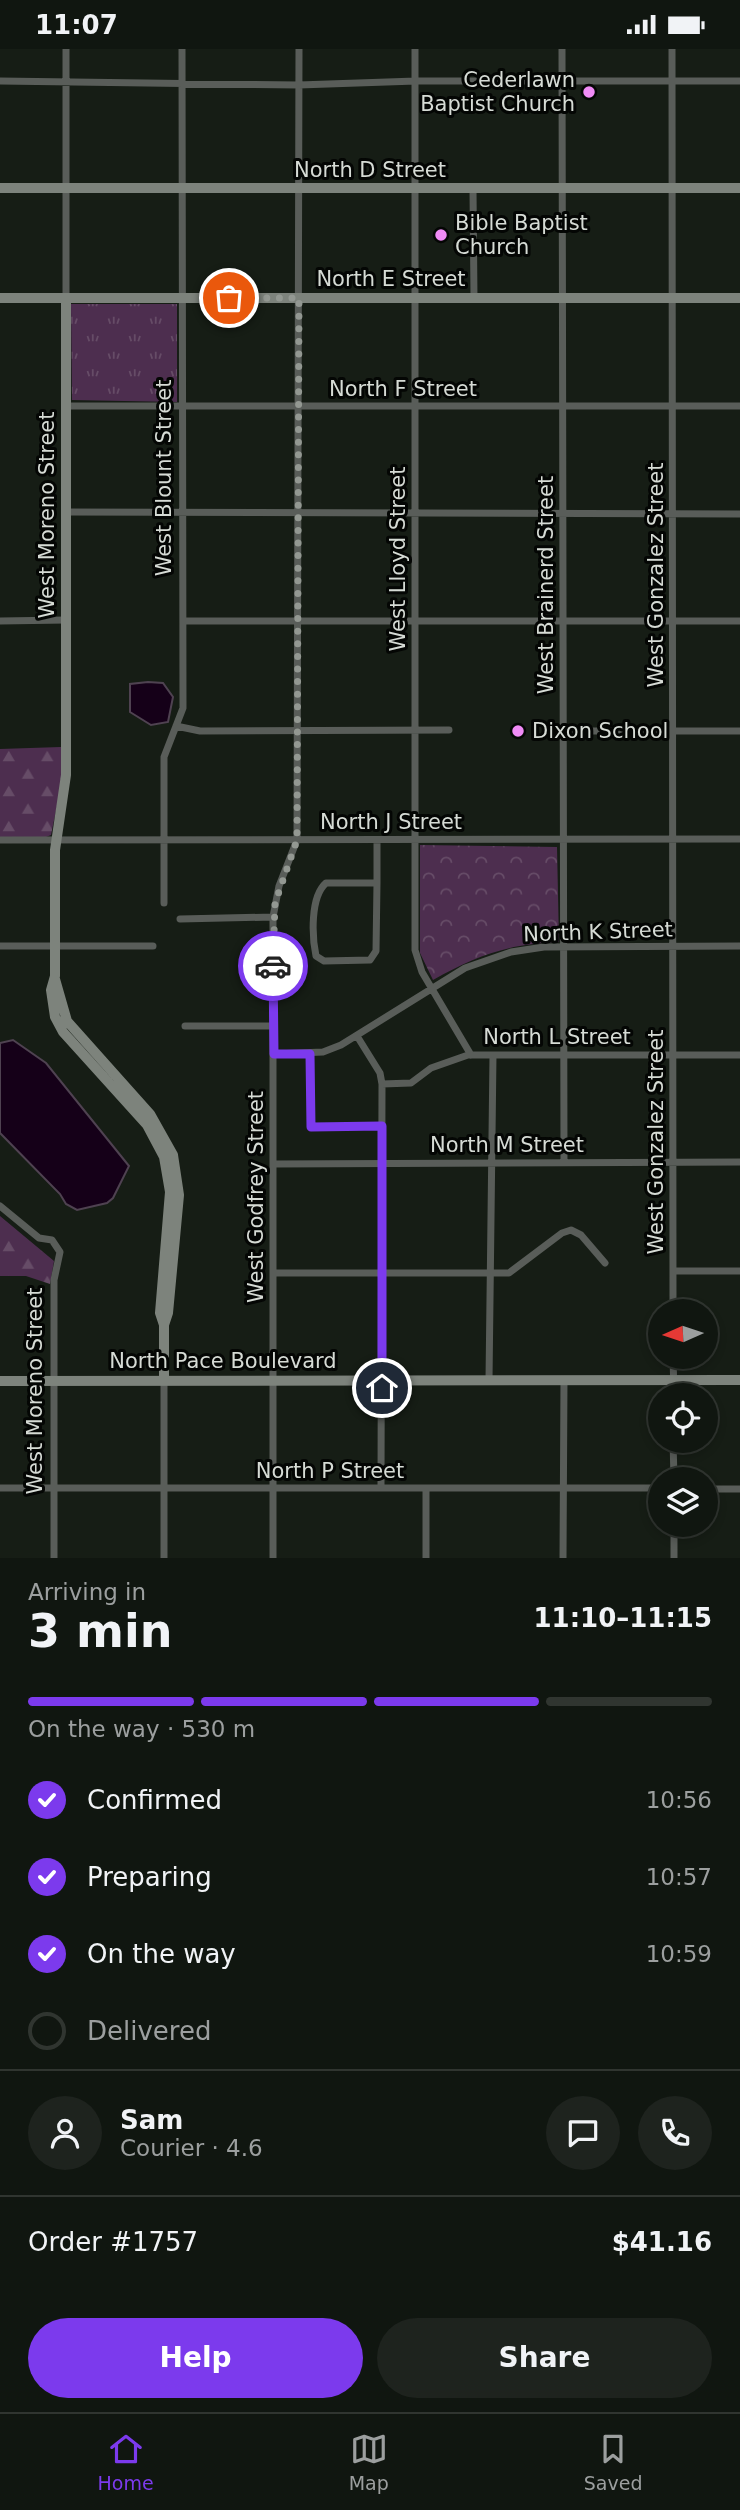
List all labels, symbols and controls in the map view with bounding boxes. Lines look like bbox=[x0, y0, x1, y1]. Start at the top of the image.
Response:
text: 11:07 bbox=[35, 10, 118, 40]
place label: Cederlawn Baptist Church bbox=[420, 68, 575, 116]
marker: Cederlawn Baptist Church bbox=[581, 84, 597, 100]
street label: North D Street bbox=[294, 158, 446, 182]
place label: Bible Baptist Church bbox=[455, 211, 588, 259]
marker: Bible Baptist Church bbox=[433, 227, 449, 243]
street label: North E Street bbox=[316, 267, 466, 291]
pin bbox=[199, 268, 259, 328]
icon: bag bbox=[210, 279, 248, 317]
street label: North F Street bbox=[329, 377, 477, 401]
street label: West Blount Street bbox=[152, 380, 176, 576]
street label: West Moreno Street bbox=[35, 411, 59, 619]
street label: West Gonzalez Street bbox=[644, 463, 668, 687]
street label: West Lloyd Street bbox=[386, 467, 410, 651]
street label: West Brainerd Street bbox=[534, 476, 558, 694]
place label: Dixon School bbox=[532, 719, 668, 743]
marker: Dixon School bbox=[510, 723, 526, 739]
street label: North J Street bbox=[320, 810, 462, 834]
street label: North K Street bbox=[523, 917, 673, 947]
courier bbox=[238, 931, 308, 1001]
icon: car bbox=[254, 947, 292, 985]
street label: North L Street bbox=[483, 1025, 631, 1049]
street label: West Gonzalez Street bbox=[644, 1030, 668, 1254]
street label: West Godfrey Street bbox=[244, 1091, 268, 1303]
street label: North M Street bbox=[430, 1133, 584, 1157]
street label: West Moreno Street bbox=[23, 1287, 47, 1495]
north arrow bbox=[648, 1299, 718, 1369]
map controls bbox=[648, 1299, 718, 1537]
street label: North Pace Boulevard bbox=[109, 1349, 337, 1373]
pin bbox=[352, 1358, 412, 1418]
icon: home bbox=[363, 1369, 401, 1407]
button: locate bbox=[648, 1383, 718, 1453]
street label: North P Street bbox=[256, 1459, 404, 1483]
button: layers bbox=[648, 1467, 718, 1537]
text: Arriving in bbox=[28, 1579, 146, 1605]
text: 11:10–11:15 bbox=[533, 1603, 712, 1633]
text: 3 min bbox=[28, 1604, 172, 1658]
text: On the way · 530 m bbox=[28, 1716, 255, 1742]
icon: check bbox=[28, 1781, 66, 1819]
text: Confirmed bbox=[87, 1785, 222, 1815]
text: 10:56 bbox=[646, 1787, 712, 1813]
icon: check bbox=[28, 1858, 66, 1896]
text: Preparing bbox=[87, 1862, 212, 1892]
text: 10:57 bbox=[646, 1864, 712, 1890]
icon: check bbox=[28, 1935, 66, 1973]
text: On the way bbox=[87, 1939, 236, 1969]
text: 10:59 bbox=[646, 1941, 712, 1967]
text: Delivered bbox=[87, 2016, 211, 2046]
button: person bbox=[28, 2096, 102, 2170]
button: chat bbox=[546, 2096, 620, 2170]
button: phone bbox=[638, 2096, 712, 2170]
text: Sam bbox=[120, 2105, 183, 2135]
text: Courier · 4.6 bbox=[120, 2135, 263, 2161]
text: Order #1757 bbox=[28, 2227, 198, 2257]
text: $41.16 bbox=[612, 2227, 712, 2257]
button: Help bbox=[28, 2318, 363, 2398]
button: Share bbox=[377, 2318, 712, 2398]
tab: Home bbox=[98, 2430, 154, 2494]
tab: Map bbox=[349, 2430, 389, 2494]
tab: Saved bbox=[584, 2430, 642, 2494]

